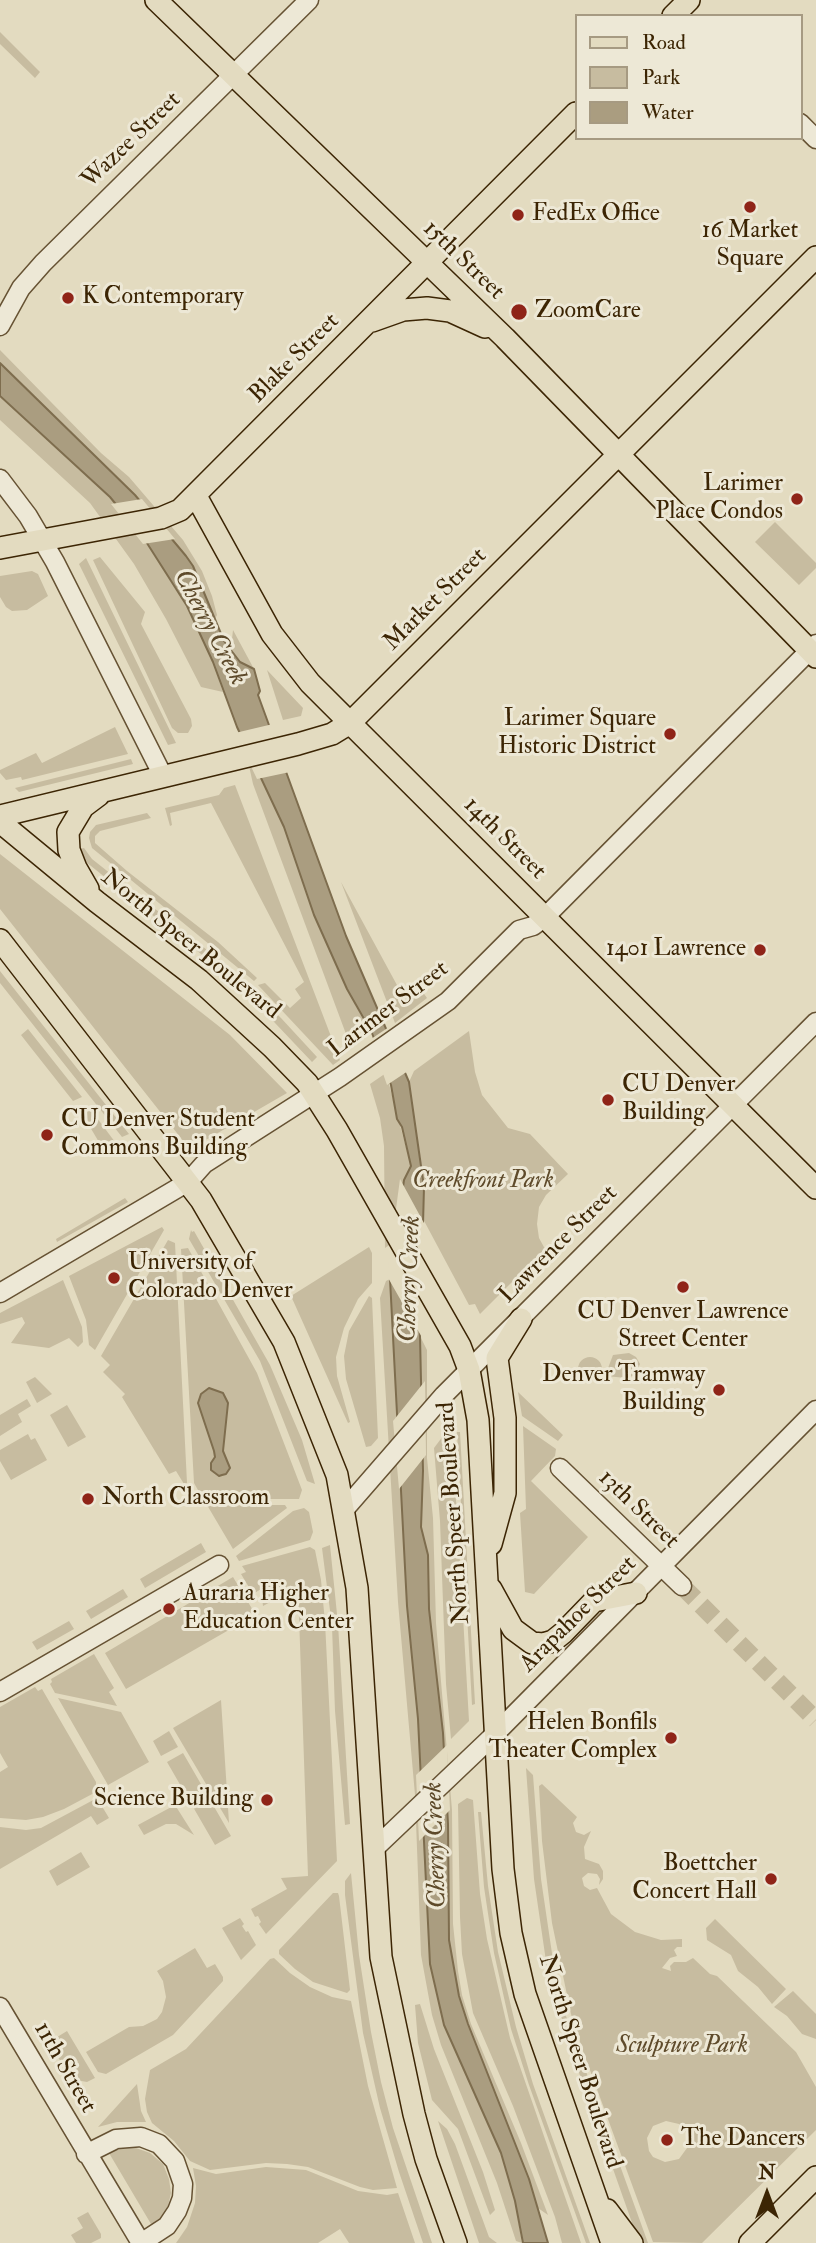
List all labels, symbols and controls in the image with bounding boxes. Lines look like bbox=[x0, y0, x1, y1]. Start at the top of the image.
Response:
legend bbox=[574, 14, 802, 140]
text: Road bbox=[642, 29, 686, 56]
text: Park bbox=[642, 64, 680, 91]
street label: Wazee Street bbox=[76, 87, 188, 195]
text: Water bbox=[642, 99, 694, 126]
marker: 16 Market Square bbox=[742, 199, 758, 215]
place label: FedEx Office bbox=[532, 201, 660, 229]
marker: FedEx Office bbox=[510, 207, 526, 223]
street label: 15th Street bbox=[416, 215, 510, 307]
place label: 16 Market Square bbox=[702, 218, 798, 274]
place label: K Contemporary bbox=[82, 284, 244, 312]
marker: K Contemporary bbox=[60, 290, 76, 306]
place label: ZoomCare bbox=[535, 298, 641, 326]
marker: ZoomCare bbox=[509, 302, 529, 322]
street label: Blake Street bbox=[244, 308, 346, 410]
place label: Larimer Place Condos bbox=[655, 471, 783, 527]
marker: Larimer Place Condos bbox=[789, 491, 805, 507]
street label: Market Street bbox=[379, 543, 493, 657]
water label: Cherry Creek bbox=[165, 565, 253, 691]
place label: Larimer Square Historic District bbox=[498, 706, 656, 762]
marker: Larimer Square Historic District bbox=[662, 726, 678, 742]
street label: 14th Street bbox=[457, 792, 551, 886]
street label: North Speer Boulevard bbox=[94, 864, 286, 1026]
place label: 1401 Lawrence bbox=[606, 936, 746, 964]
marker: 1401 Lawrence bbox=[752, 942, 768, 958]
street label: Larimer Street bbox=[323, 955, 455, 1065]
place label: CU Denver Building bbox=[622, 1072, 735, 1128]
marker: CU Denver Building bbox=[600, 1092, 616, 1108]
place label: CU Denver Student Commons Building bbox=[61, 1107, 255, 1163]
marker: CU Denver Student Commons Building bbox=[39, 1127, 55, 1143]
park label: Creekfront Park bbox=[412, 1168, 554, 1196]
street label: Lawrence Street bbox=[494, 1180, 624, 1310]
water label: Cherry Creek bbox=[393, 1215, 429, 1343]
place label: University of Colorado Denver bbox=[128, 1250, 293, 1306]
marker: University of Colorado Denver bbox=[106, 1270, 122, 1286]
marker: CU Denver Lawrence Street Center bbox=[675, 1279, 691, 1295]
place label: CU Denver Lawrence Street Center bbox=[577, 1299, 789, 1355]
place label: Denver Tramway Building bbox=[542, 1362, 705, 1418]
marker: Denver Tramway Building bbox=[711, 1382, 727, 1398]
street label: North Speer Boulevard bbox=[433, 1401, 477, 1625]
street label: 13th Street bbox=[592, 1465, 684, 1555]
place label: North Classroom bbox=[102, 1485, 269, 1513]
marker: North Classroom bbox=[80, 1491, 96, 1507]
street label: Arapahoe Street bbox=[515, 1551, 643, 1679]
place label: Auraria Higher Education Center bbox=[183, 1581, 354, 1637]
marker: Auraria Higher Education Center bbox=[161, 1601, 177, 1617]
place label: Helen Bonfils Theater Complex bbox=[488, 1710, 657, 1766]
marker: Helen Bonfils Theater Complex bbox=[663, 1730, 679, 1746]
water label: Cherry Creek bbox=[419, 1781, 455, 1909]
place label: Science Building bbox=[94, 1786, 253, 1814]
marker: Science Building bbox=[259, 1792, 275, 1808]
place label: Boettcher Concert Hall bbox=[632, 1851, 757, 1907]
marker: Boettcher Concert Hall bbox=[763, 1871, 779, 1887]
street label: North Speer Boulevard bbox=[531, 1952, 627, 2172]
street label: 11th Street bbox=[26, 2017, 102, 2119]
park label: Sculpture Park bbox=[616, 2033, 748, 2061]
place label: The Dancers bbox=[681, 2126, 805, 2154]
marker: The Dancers bbox=[659, 2132, 675, 2148]
north arrow bbox=[732, 2159, 802, 2229]
text: N bbox=[758, 2161, 776, 2185]

